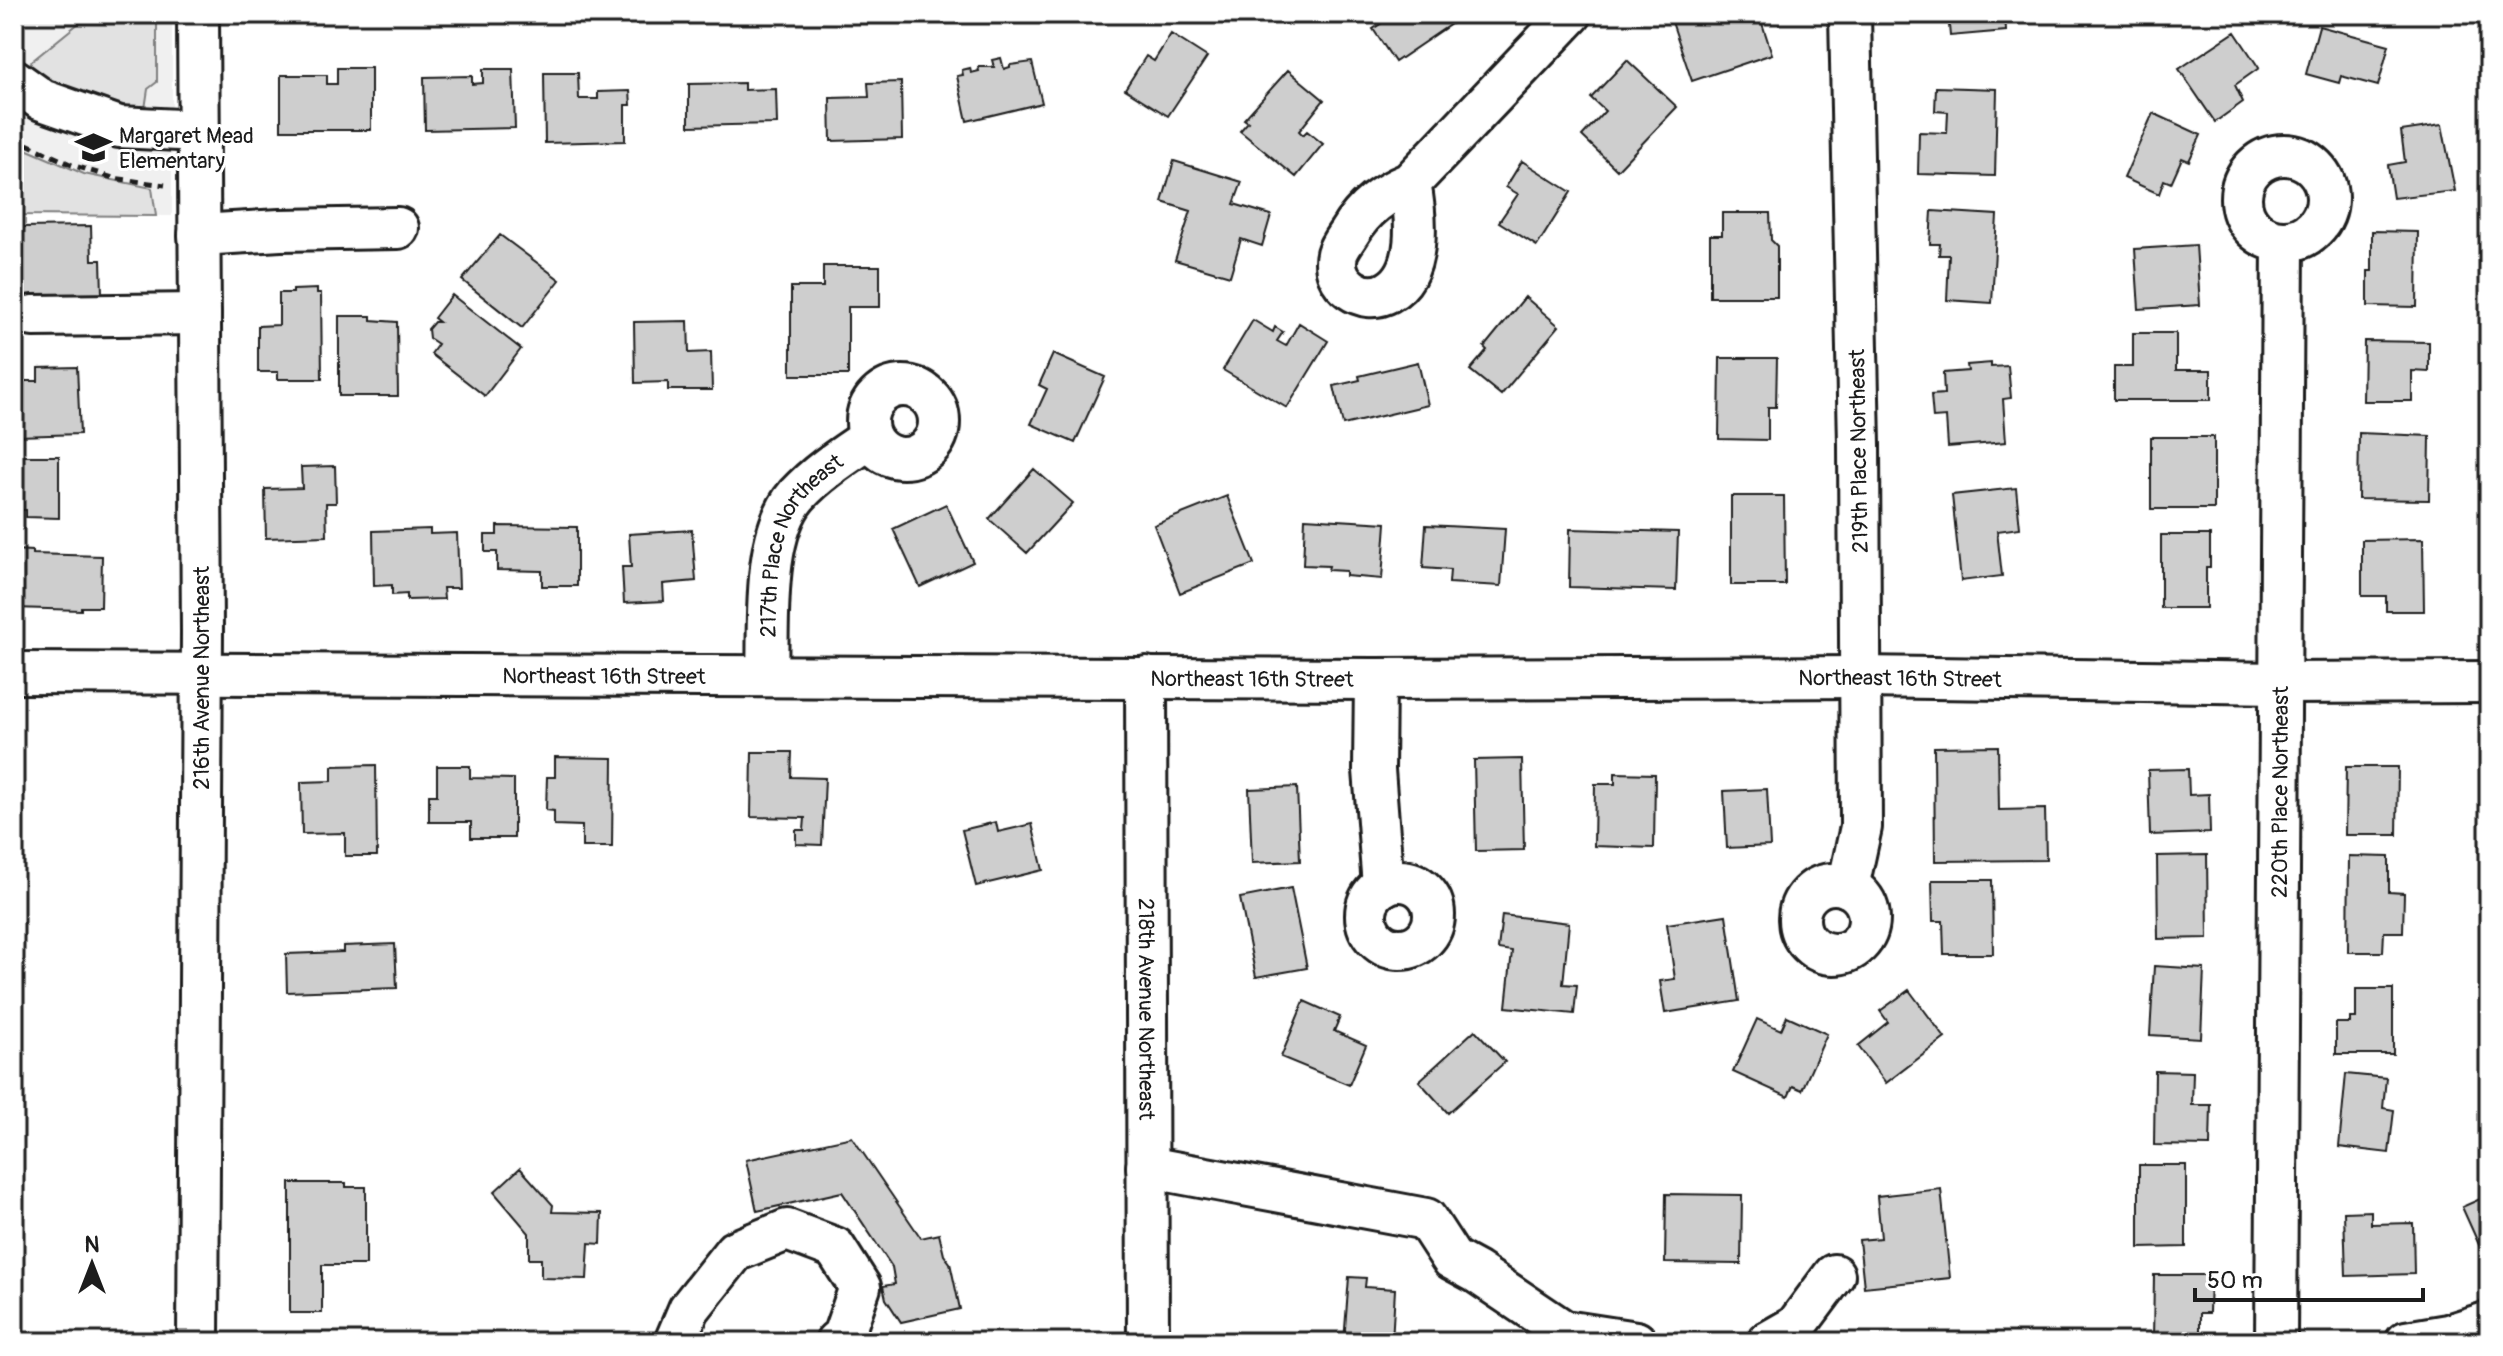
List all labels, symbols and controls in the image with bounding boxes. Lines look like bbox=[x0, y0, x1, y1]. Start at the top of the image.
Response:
place label: Margaret Mead Elementary bbox=[119, 122, 254, 175]
school or university icon: Margaret Mead Elementary bbox=[74, 129, 112, 167]
street label: 219th Place Northeast bbox=[1843, 349, 1875, 553]
street label: 217th Place Northeast bbox=[755, 448, 849, 637]
street label: 216th Avenue Northeast bbox=[188, 566, 216, 790]
street label: Northeast 16th Street bbox=[502, 662, 706, 691]
street label: Northeast 16th Street bbox=[1798, 664, 2002, 694]
street label: Northeast 16th Street bbox=[1150, 665, 1354, 694]
street label: 220th Place Northeast bbox=[2266, 686, 2295, 898]
street label: 218th Avenue Northeast bbox=[1132, 898, 1160, 1120]
north arrow bbox=[52, 1224, 132, 1304]
text: N bbox=[85, 1231, 100, 1259]
scale bar bbox=[2195, 1252, 2423, 1302]
text: 50 m bbox=[2207, 1266, 2263, 1295]

